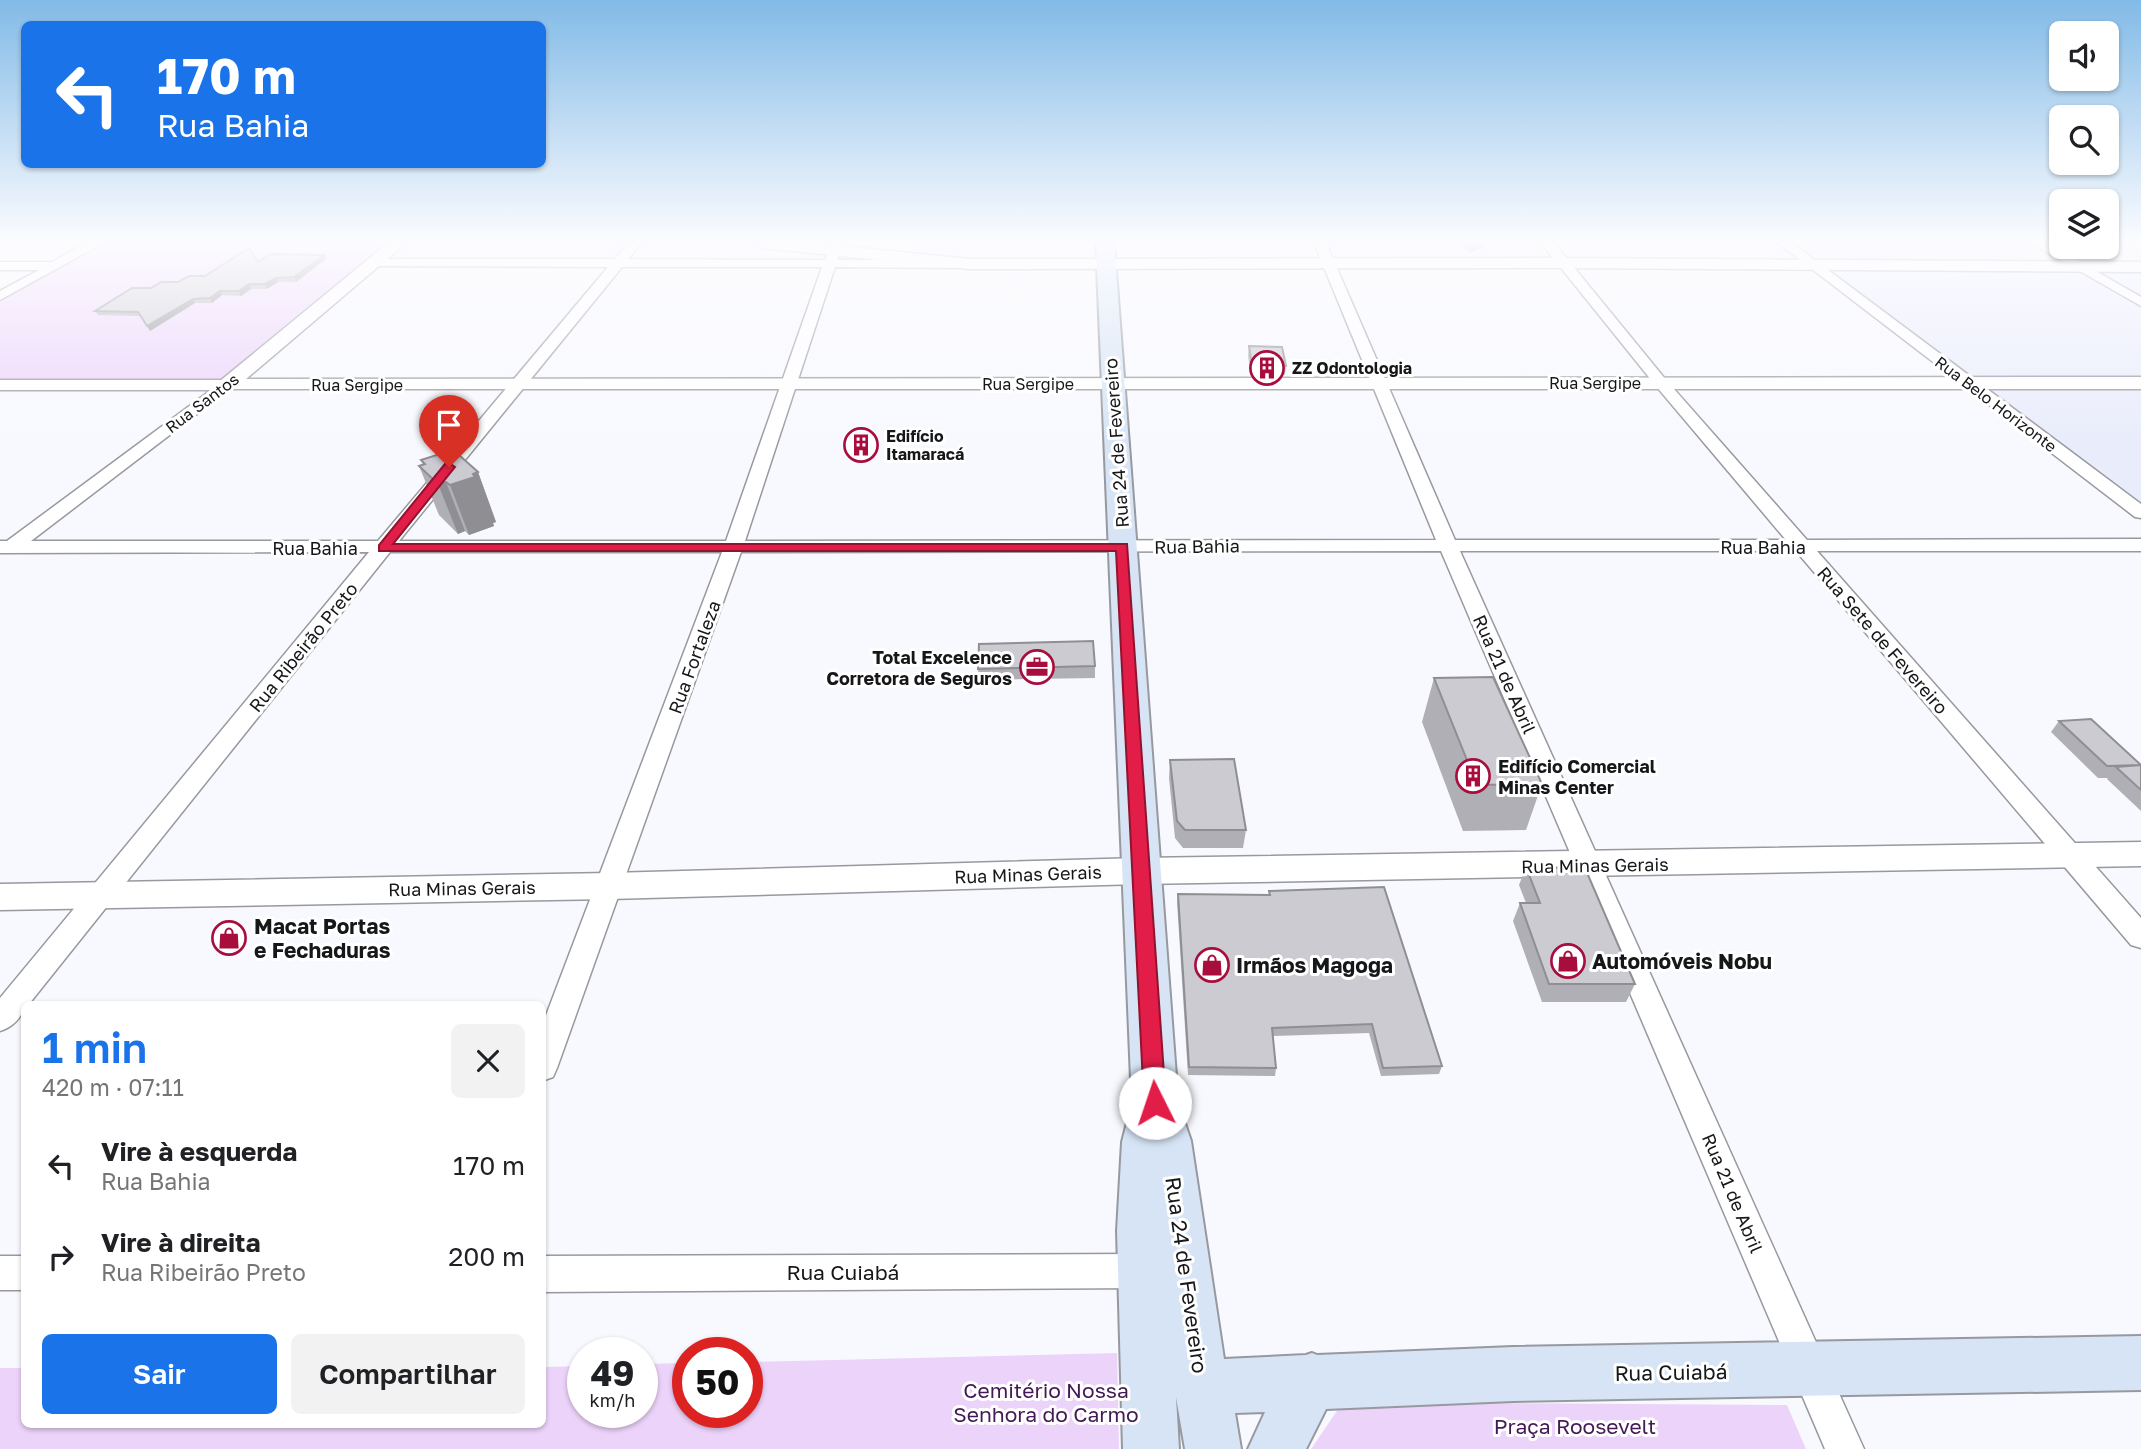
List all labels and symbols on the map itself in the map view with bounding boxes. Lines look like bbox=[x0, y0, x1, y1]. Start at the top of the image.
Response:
building icon: ZZ Odontologia bbox=[1248, 349, 1286, 387]
street label: Rua Belo Horizonte bbox=[1931, 352, 2061, 456]
street label: Rua 24 de Fevereiro bbox=[1099, 357, 1133, 529]
place label: ZZ Odontologia bbox=[1292, 358, 1412, 378]
street label: Rua Santos bbox=[161, 369, 243, 437]
street label: Rua Sergipe bbox=[1549, 373, 1641, 393]
street label: Rua Sergipe bbox=[982, 374, 1074, 394]
street label: Rua Sergipe bbox=[311, 375, 403, 395]
pin bbox=[419, 395, 479, 467]
building icon: Edifício Itamaracá bbox=[842, 426, 880, 464]
place label: Edifício Itamaracá bbox=[886, 426, 964, 464]
street label: Rua Bahia bbox=[1154, 534, 1240, 558]
street label: Rua Bahia bbox=[1720, 536, 1806, 558]
street label: Rua Bahia bbox=[272, 537, 358, 559]
street label: Rua Sete de Fevereiro bbox=[1813, 562, 1953, 718]
street label: Rua Ribeirão Preto bbox=[244, 578, 362, 716]
street label: Rua Fortaleza bbox=[663, 597, 725, 717]
street label: Rua 21 de Abril bbox=[1469, 611, 1541, 737]
place label: Total Excelence Corretora de Seguros bbox=[826, 646, 1012, 689]
office icon: Total Excelence Corretora de Seguros bbox=[1018, 648, 1056, 686]
place label: Edifício Comercial Minas Center bbox=[1498, 755, 1656, 798]
building icon: Edifício Comercial Minas Center bbox=[1454, 757, 1492, 795]
street label: Rua Minas Gerais bbox=[1521, 853, 1669, 877]
street label: Rua Minas Gerais bbox=[954, 860, 1102, 888]
street label: Rua Minas Gerais bbox=[388, 876, 536, 900]
place label: Macat Portas e Fechaduras bbox=[254, 913, 391, 963]
shop icon: Macat Portas e Fechaduras bbox=[210, 919, 248, 957]
shop icon: Automóveis Nobu bbox=[1549, 942, 1587, 980]
shop icon: Irmãos Magoga bbox=[1193, 946, 1231, 984]
place label: Automóveis Nobu bbox=[1592, 948, 1772, 974]
place label: Irmãos Magoga bbox=[1236, 952, 1393, 978]
position arrow bbox=[1118, 1066, 1192, 1140]
street label: Rua 21 de Abril bbox=[1698, 1130, 1768, 1256]
street label: Rua 24 de Fevereiro bbox=[1160, 1175, 1214, 1375]
street label: Rua Cuiabá bbox=[787, 1259, 899, 1285]
speed limit sign: 50 bbox=[672, 1337, 763, 1428]
street label: Rua Cuiabá bbox=[1614, 1358, 1728, 1386]
park label: Cemitério Nossa Senhora do Carmo bbox=[953, 1377, 1139, 1427]
park label: Praça Roosevelt bbox=[1494, 1413, 1656, 1439]

